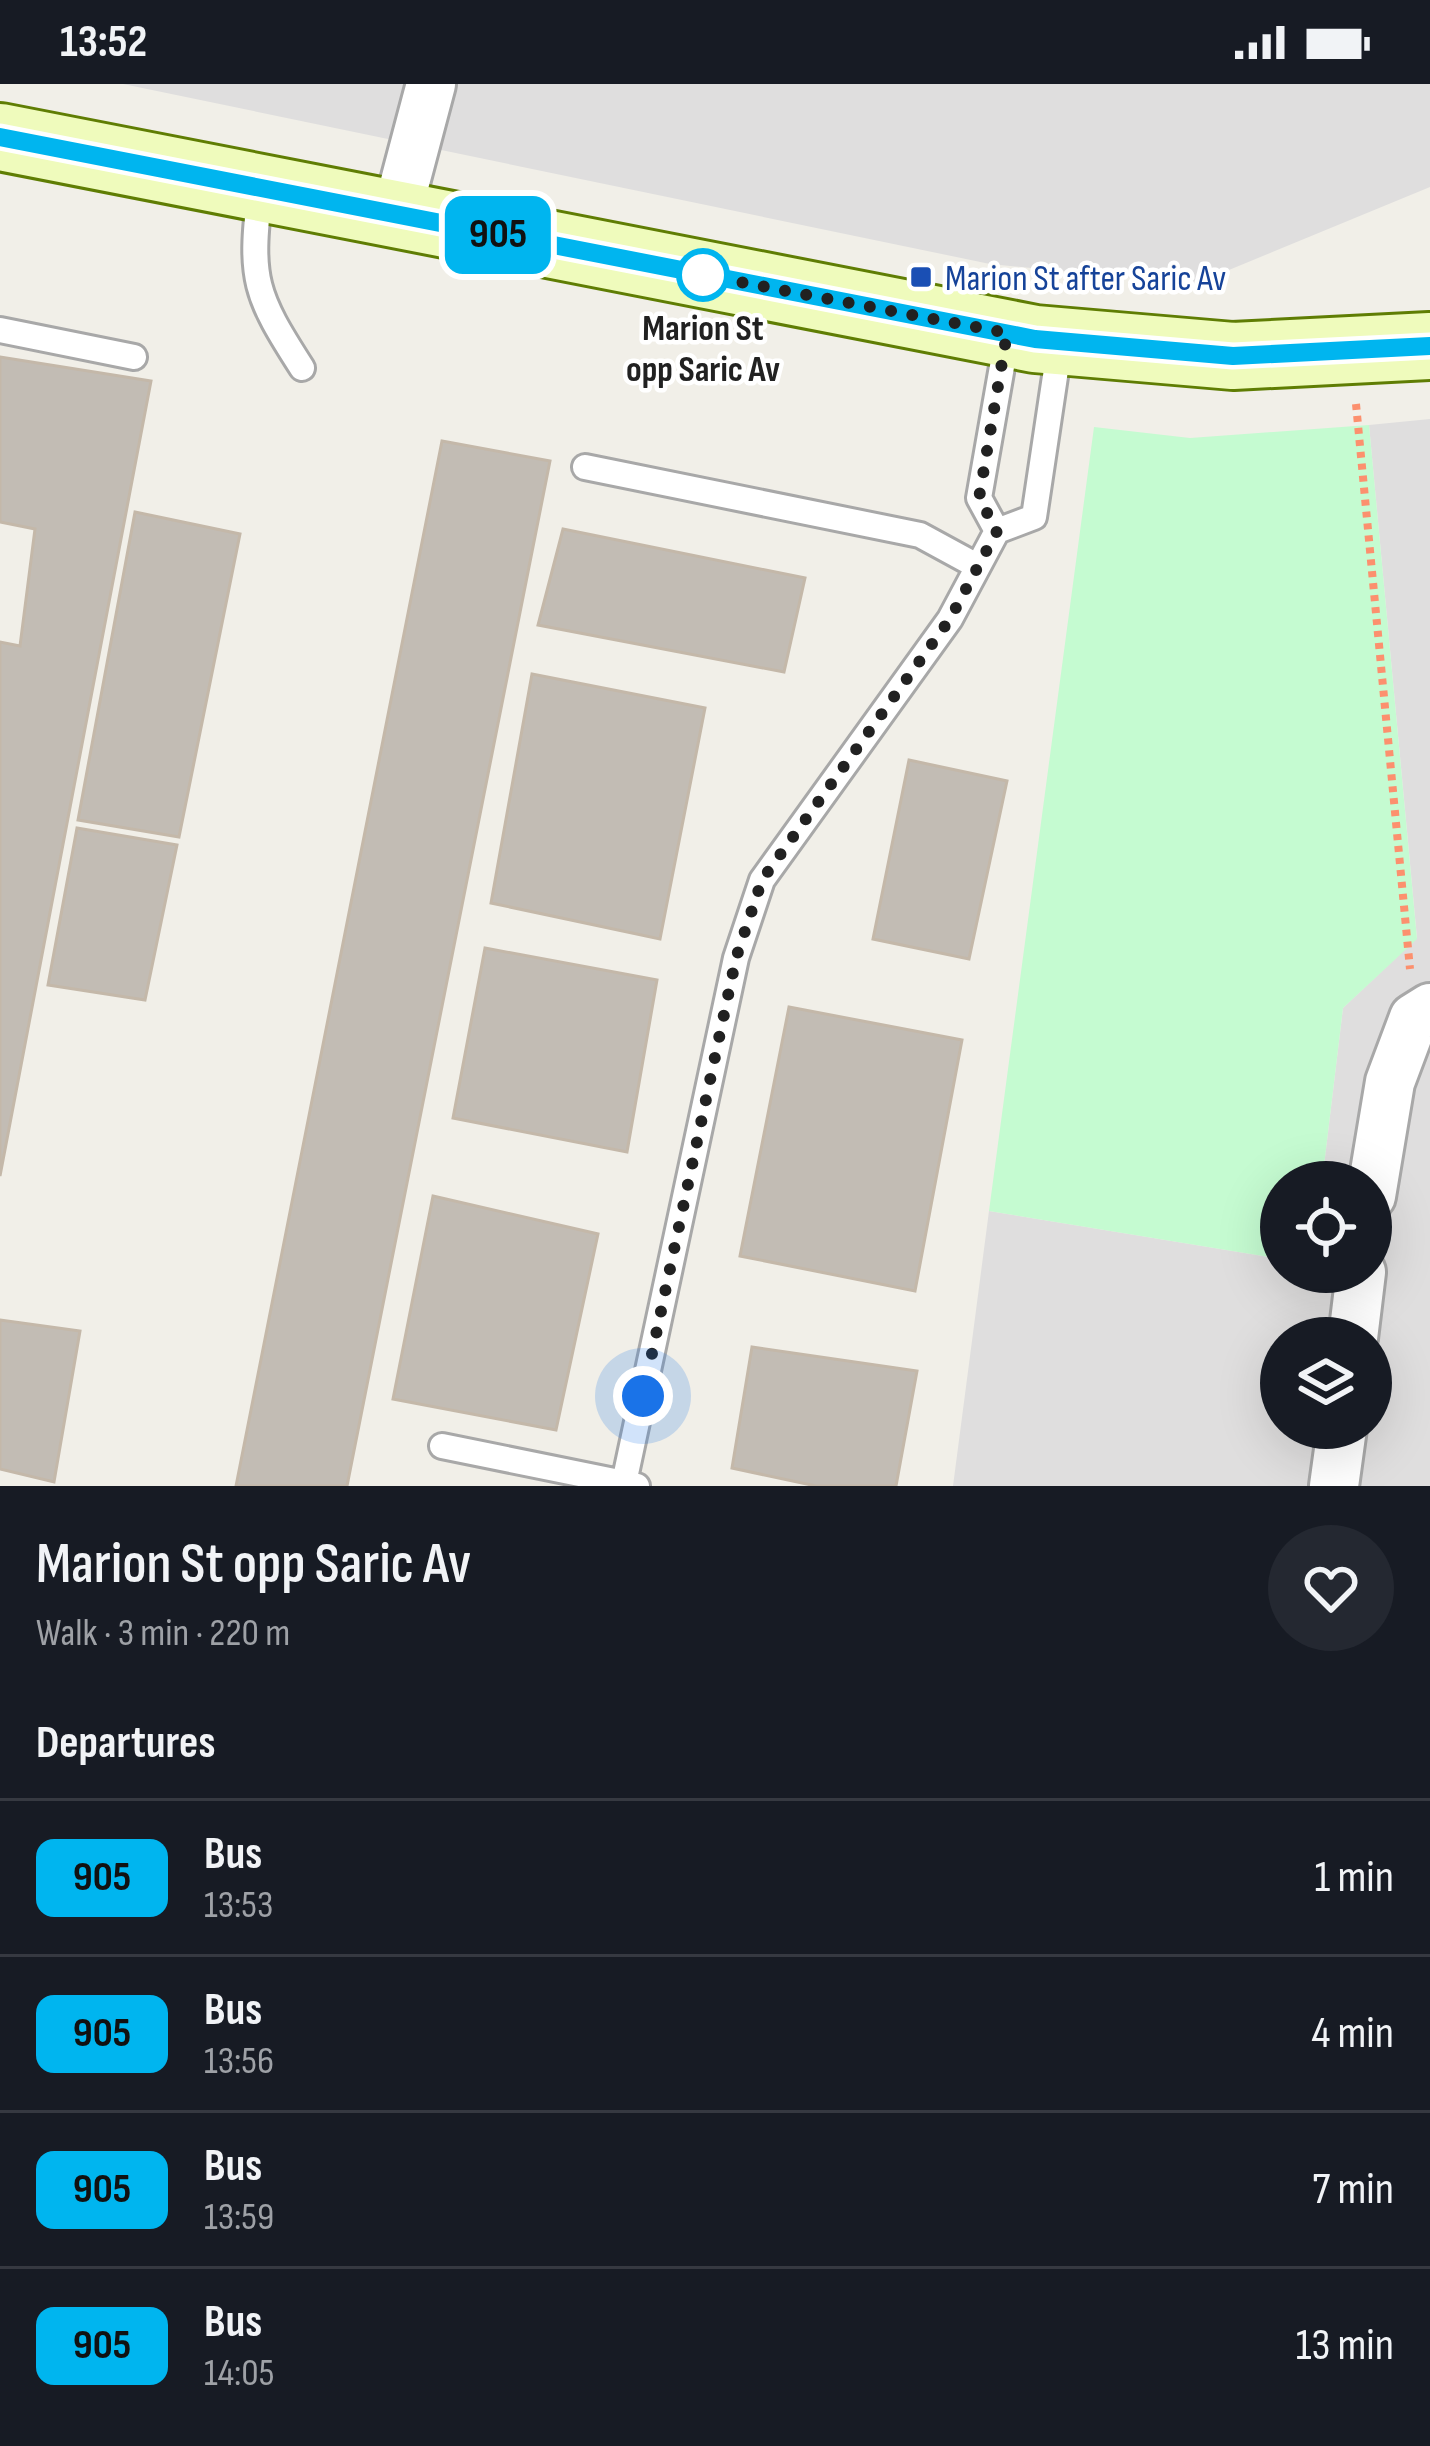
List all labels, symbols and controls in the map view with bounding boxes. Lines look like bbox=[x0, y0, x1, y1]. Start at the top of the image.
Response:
text: 13:52 bbox=[60, 15, 147, 70]
line badge: 905 bbox=[429, 196, 567, 274]
text: 905 bbox=[469, 209, 527, 260]
marker: Marion St opp Saric Av bbox=[678, 250, 728, 300]
place label: Marion St after Saric Av bbox=[945, 258, 1226, 301]
marker: Marion St after Saric Av bbox=[908, 264, 934, 290]
place label: Marion St opp Saric Av bbox=[626, 308, 780, 392]
map controls bbox=[1260, 1161, 1392, 1449]
button: locate bbox=[1260, 1161, 1392, 1293]
button: layers bbox=[1260, 1317, 1392, 1449]
your location bbox=[613, 1366, 673, 1426]
button: heart bbox=[1268, 1525, 1394, 1651]
text: Marion St opp Saric Av bbox=[36, 1531, 471, 1599]
text: Walk · 3 min · 220 m bbox=[36, 1610, 290, 1657]
text: Departures bbox=[36, 1716, 215, 1771]
text: Bus bbox=[204, 1827, 262, 1882]
text: 1 min bbox=[1315, 1850, 1394, 1905]
text: 905 bbox=[73, 1852, 131, 1903]
text: 13:53 bbox=[204, 1882, 273, 1929]
text: Bus bbox=[204, 1983, 262, 2038]
text: 4 min bbox=[1312, 2006, 1394, 2061]
text: 905 bbox=[73, 2008, 131, 2059]
text: 13:56 bbox=[204, 2038, 274, 2085]
text: Bus bbox=[204, 2139, 262, 2194]
text: 7 min bbox=[1312, 2162, 1394, 2217]
text: 905 bbox=[73, 2164, 131, 2215]
text: 13:59 bbox=[204, 2194, 274, 2241]
text: Bus bbox=[204, 2295, 262, 2350]
text: 13 min bbox=[1296, 2318, 1394, 2373]
text: 905 bbox=[73, 2320, 131, 2371]
text: 14:05 bbox=[204, 2350, 274, 2397]

